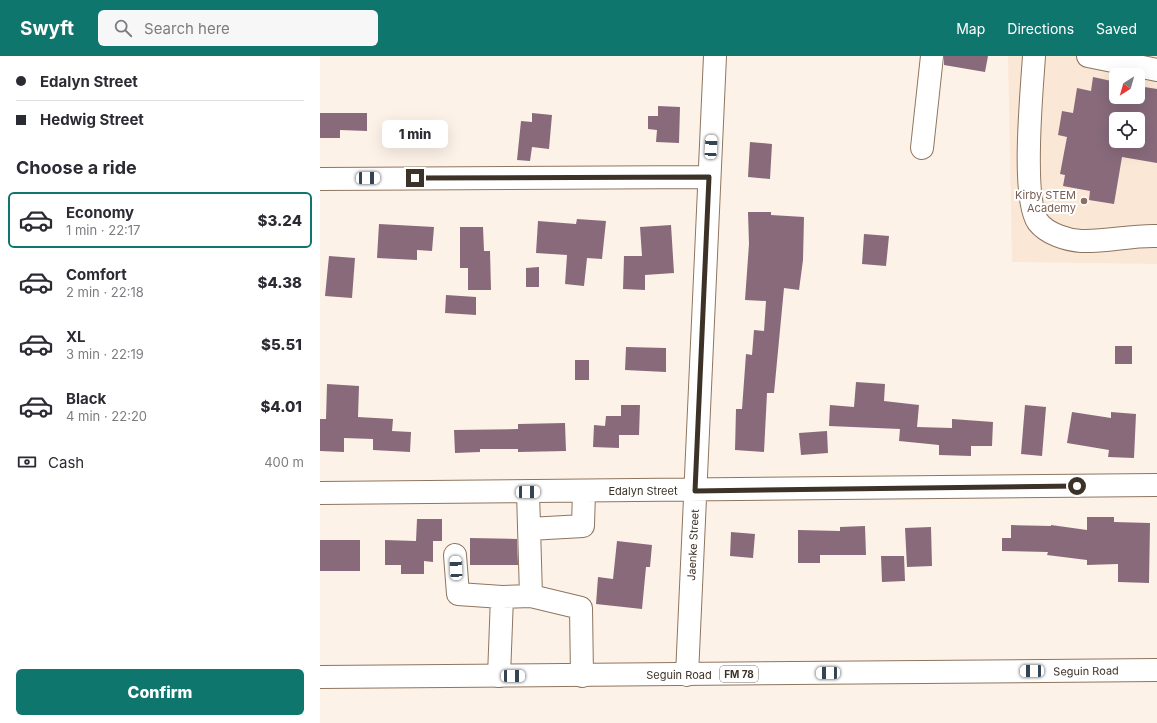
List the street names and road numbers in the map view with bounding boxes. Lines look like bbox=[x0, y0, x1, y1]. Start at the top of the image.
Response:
street label: Edalyn Street bbox=[608, 484, 678, 498]
street label: Jaenke Street bbox=[684, 508, 702, 581]
street label: Seguin Road bbox=[1053, 663, 1119, 679]
road number: FM 78 bbox=[720, 666, 758, 682]
street label: Seguin Road bbox=[646, 668, 712, 682]

